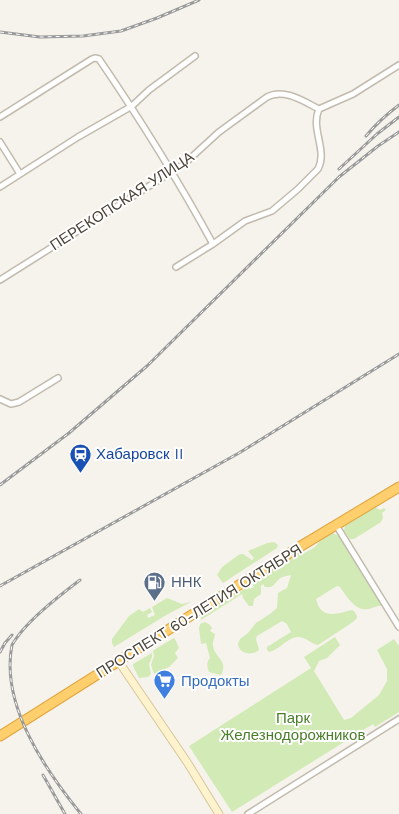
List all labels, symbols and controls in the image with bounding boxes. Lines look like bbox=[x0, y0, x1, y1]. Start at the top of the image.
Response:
street label: ПЕРЕКОПСКАЯ УЛИЦА bbox=[47, 148, 197, 254]
station icon: Хабаровск II bbox=[68, 442, 92, 473]
place label: Хабаровск II bbox=[96, 445, 183, 463]
street label: ПРОСПЕКТ 60-ЛЕТИЯ ОКТЯБРЯ bbox=[93, 540, 305, 682]
fuel station icon: ННК bbox=[143, 570, 167, 601]
place label: ННК bbox=[171, 573, 202, 591]
supermarket icon: Продокты bbox=[153, 669, 177, 700]
place label: Продокты bbox=[181, 672, 250, 690]
park label: Парк Железнодорожников bbox=[221, 709, 365, 744]

